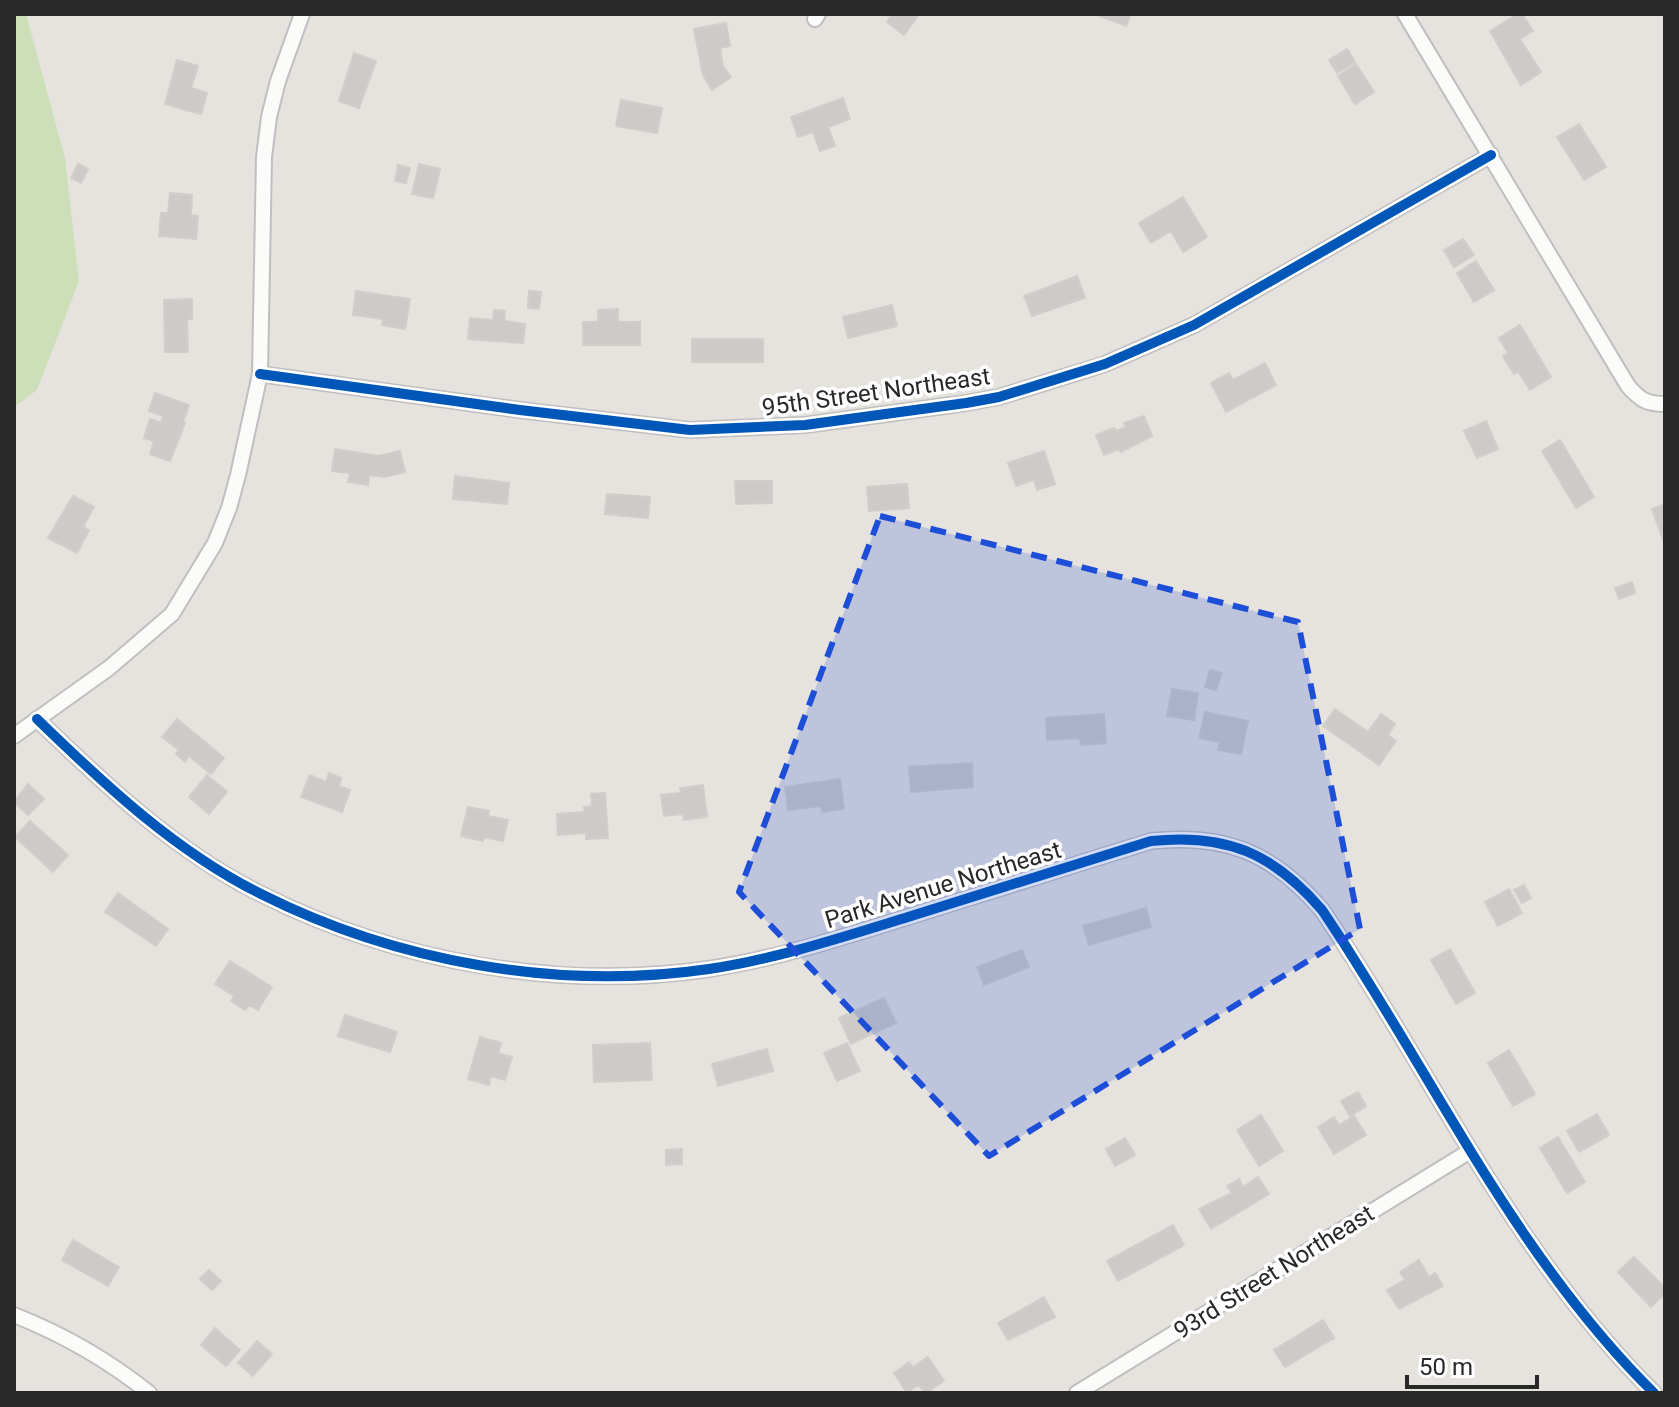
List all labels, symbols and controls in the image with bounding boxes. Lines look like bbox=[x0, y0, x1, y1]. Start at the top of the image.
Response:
street label: 95th Street Northeast bbox=[760, 362, 992, 422]
street label: Park Avenue Northeast bbox=[822, 836, 1065, 934]
street label: 93rd Street Northeast bbox=[1169, 1199, 1379, 1345]
scale bar bbox=[1407, 1339, 1537, 1389]
text: 50 m bbox=[1419, 1353, 1473, 1381]

